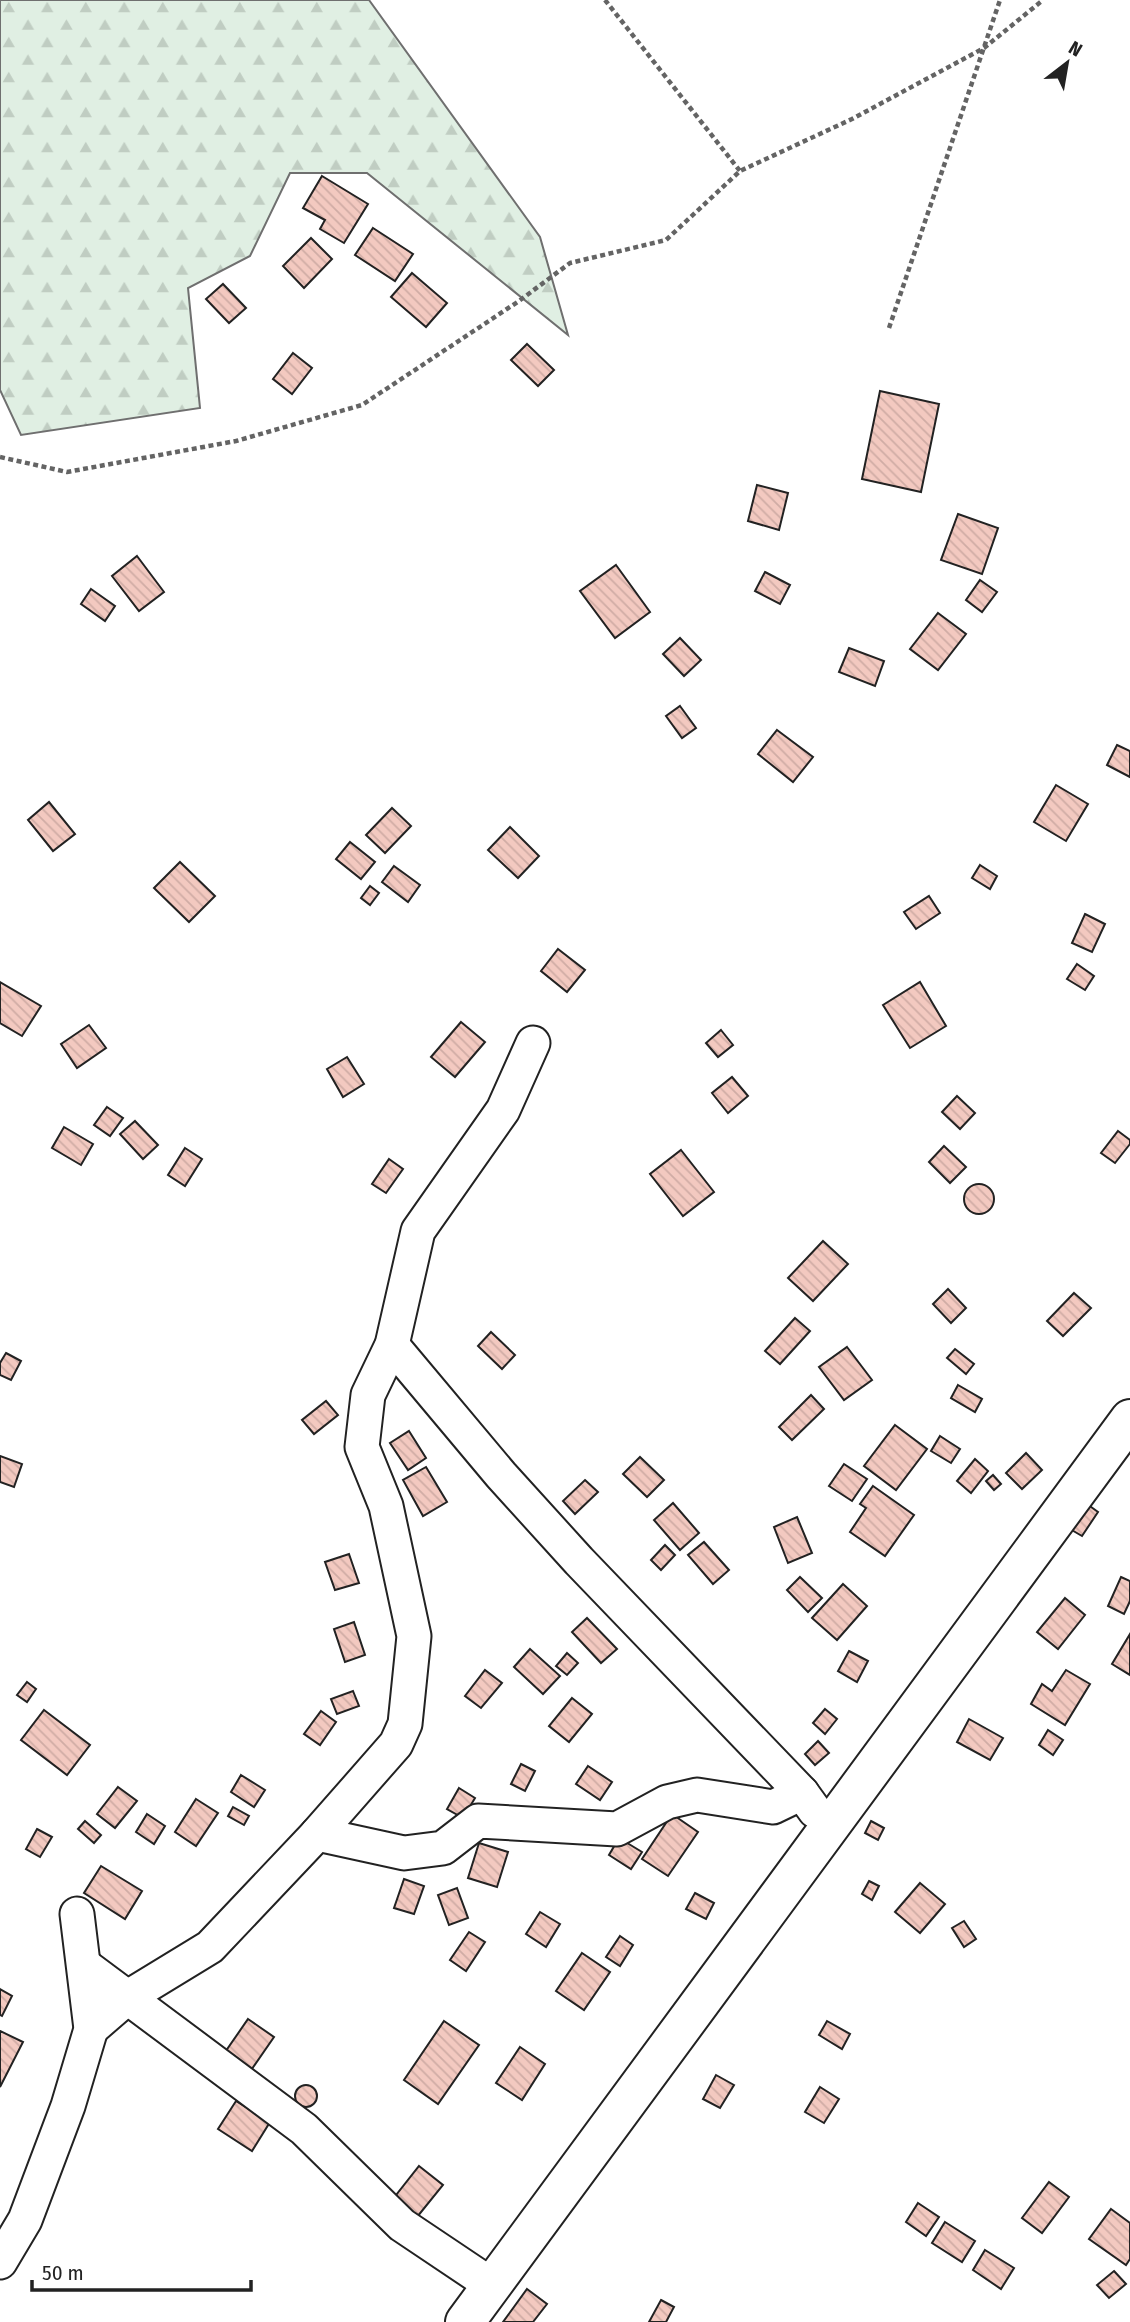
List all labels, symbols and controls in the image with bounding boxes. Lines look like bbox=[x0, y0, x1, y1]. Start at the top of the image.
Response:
north arrow bbox=[1032, 28, 1102, 98]
text: N bbox=[1065, 36, 1086, 62]
scale bar bbox=[32, 2248, 250, 2292]
text: 50 m bbox=[42, 2260, 84, 2286]

